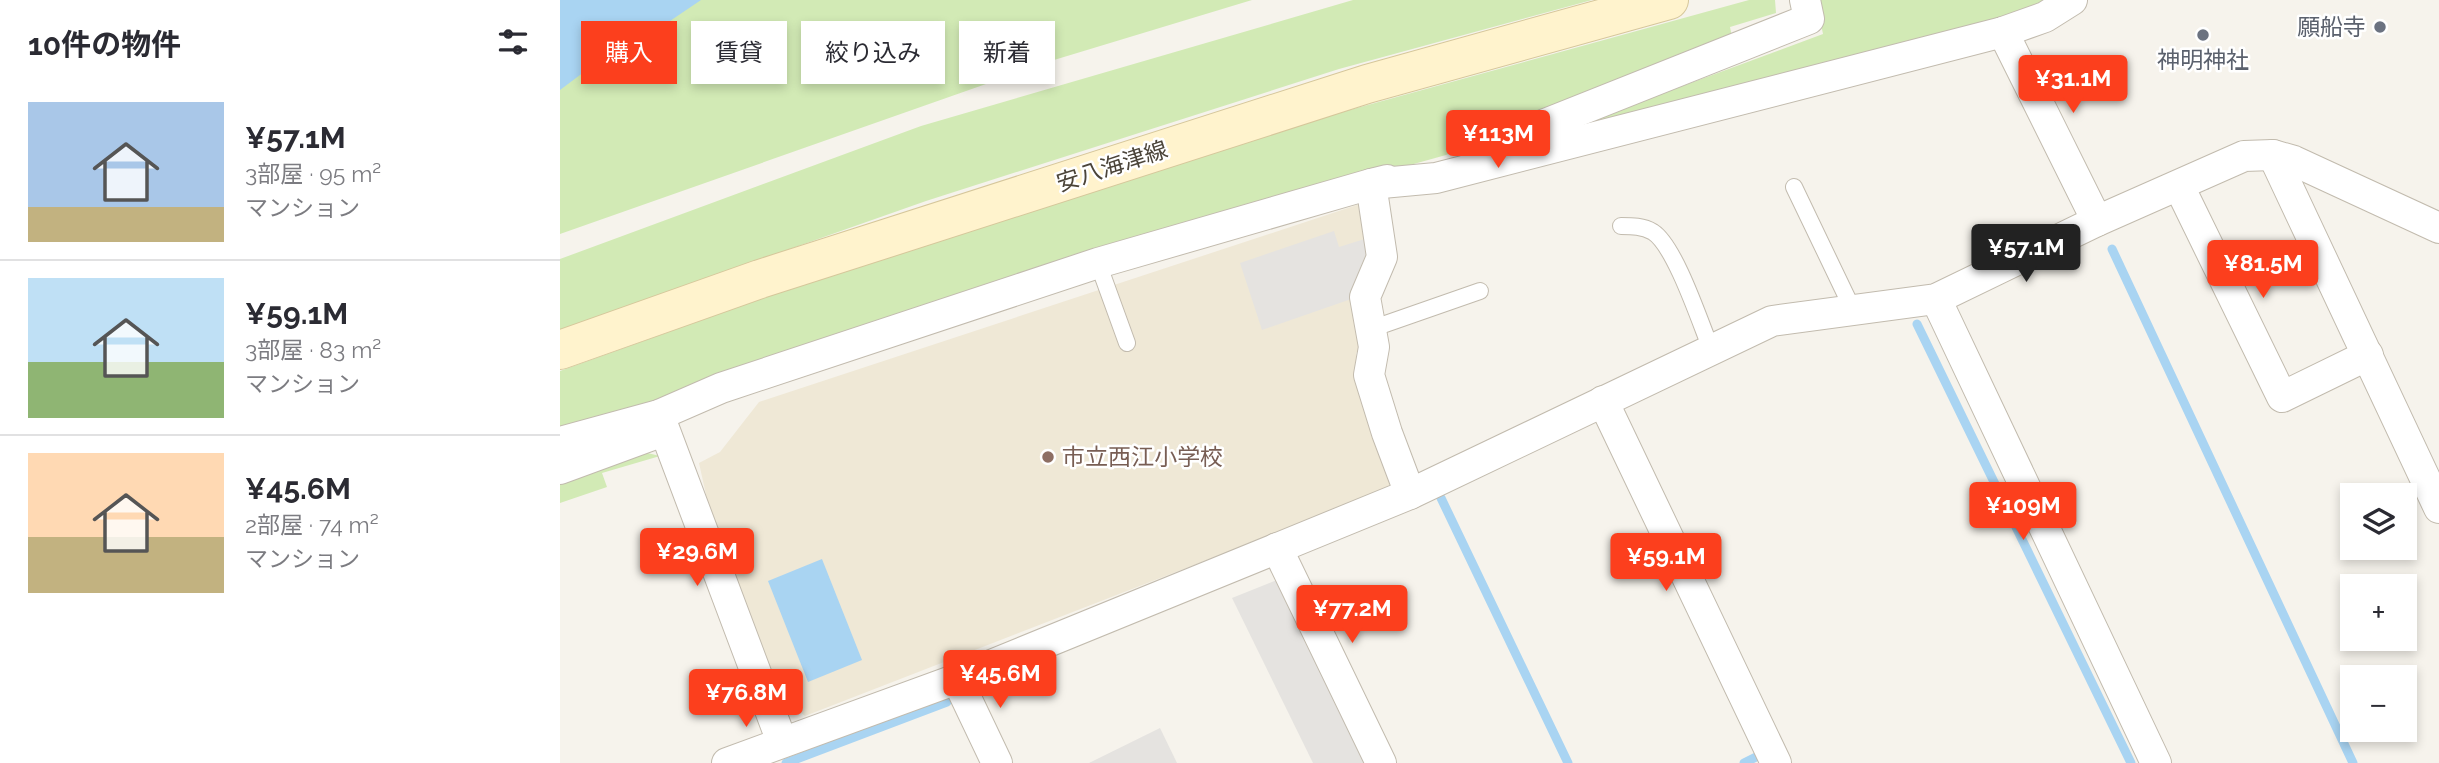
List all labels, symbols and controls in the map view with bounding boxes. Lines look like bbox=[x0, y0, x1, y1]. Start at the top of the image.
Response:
place label: 願船寺 bbox=[2297, 13, 2366, 40]
marker: 願船寺 bbox=[2372, 19, 2388, 35]
chip: 購入 bbox=[581, 21, 677, 84]
chip: 賃貸 bbox=[691, 21, 787, 84]
chip: 絞り込み bbox=[801, 21, 945, 84]
chip: 新着 bbox=[959, 21, 1055, 84]
icon: filters bbox=[494, 23, 532, 61]
text: 10件の物件 bbox=[28, 27, 181, 62]
marker: 神明神社 bbox=[2195, 27, 2211, 43]
place label: 神明神社 bbox=[2157, 46, 2249, 73]
pin: ¥31.1M bbox=[2016, 55, 2130, 115]
text: ¥31.1M bbox=[2034, 64, 2112, 91]
pin: ¥113M bbox=[1449, 110, 1547, 170]
text: ¥113M bbox=[1462, 119, 1534, 146]
text: ¥57.1M bbox=[245, 120, 346, 155]
icon: home bbox=[84, 130, 168, 214]
street label: 安八海津線 bbox=[1053, 135, 1171, 196]
text: 3部屋 · 95 m² bbox=[245, 160, 381, 187]
text: マンション bbox=[245, 194, 360, 221]
pin: ¥57.1M bbox=[1969, 224, 2083, 284]
text: ¥57.1M bbox=[1987, 233, 2065, 260]
pin: ¥81.5M bbox=[2206, 240, 2320, 300]
text: ¥81.5M bbox=[2223, 249, 2303, 276]
text: ¥59.1M bbox=[245, 296, 348, 331]
icon: home bbox=[84, 306, 168, 390]
text: 3部屋 · 83 m² bbox=[245, 336, 381, 363]
text: マンション bbox=[245, 370, 360, 397]
place label: 市立西江小学校 bbox=[1062, 443, 1223, 470]
marker: 市立西江小学校 bbox=[1040, 449, 1056, 465]
text: ¥45.6M bbox=[245, 471, 351, 506]
icon: home bbox=[84, 481, 168, 565]
pin: ¥109M bbox=[1974, 482, 2072, 542]
map controls bbox=[2340, 483, 2417, 742]
button: layers bbox=[2340, 483, 2417, 560]
text: ¥109M bbox=[1985, 491, 2061, 518]
text: 2部屋 · 74 m² bbox=[245, 511, 379, 538]
pin: ¥29.6M bbox=[640, 528, 754, 588]
pin: ¥59.1M bbox=[1609, 534, 1723, 593]
text: ¥29.6M bbox=[656, 537, 738, 564]
text: ¥59.1M bbox=[1626, 542, 1706, 569]
text: マンション bbox=[245, 545, 360, 572]
button: + bbox=[2340, 574, 2417, 651]
pin: ¥77.2M bbox=[1295, 586, 1409, 645]
text: ¥77.2M bbox=[1312, 594, 1392, 621]
pin: ¥45.6M bbox=[943, 650, 1057, 710]
text: ¥45.6M bbox=[959, 659, 1041, 686]
button: − bbox=[2340, 665, 2417, 742]
pin: ¥76.8M bbox=[689, 670, 803, 729]
text: ¥76.8M bbox=[705, 678, 787, 705]

